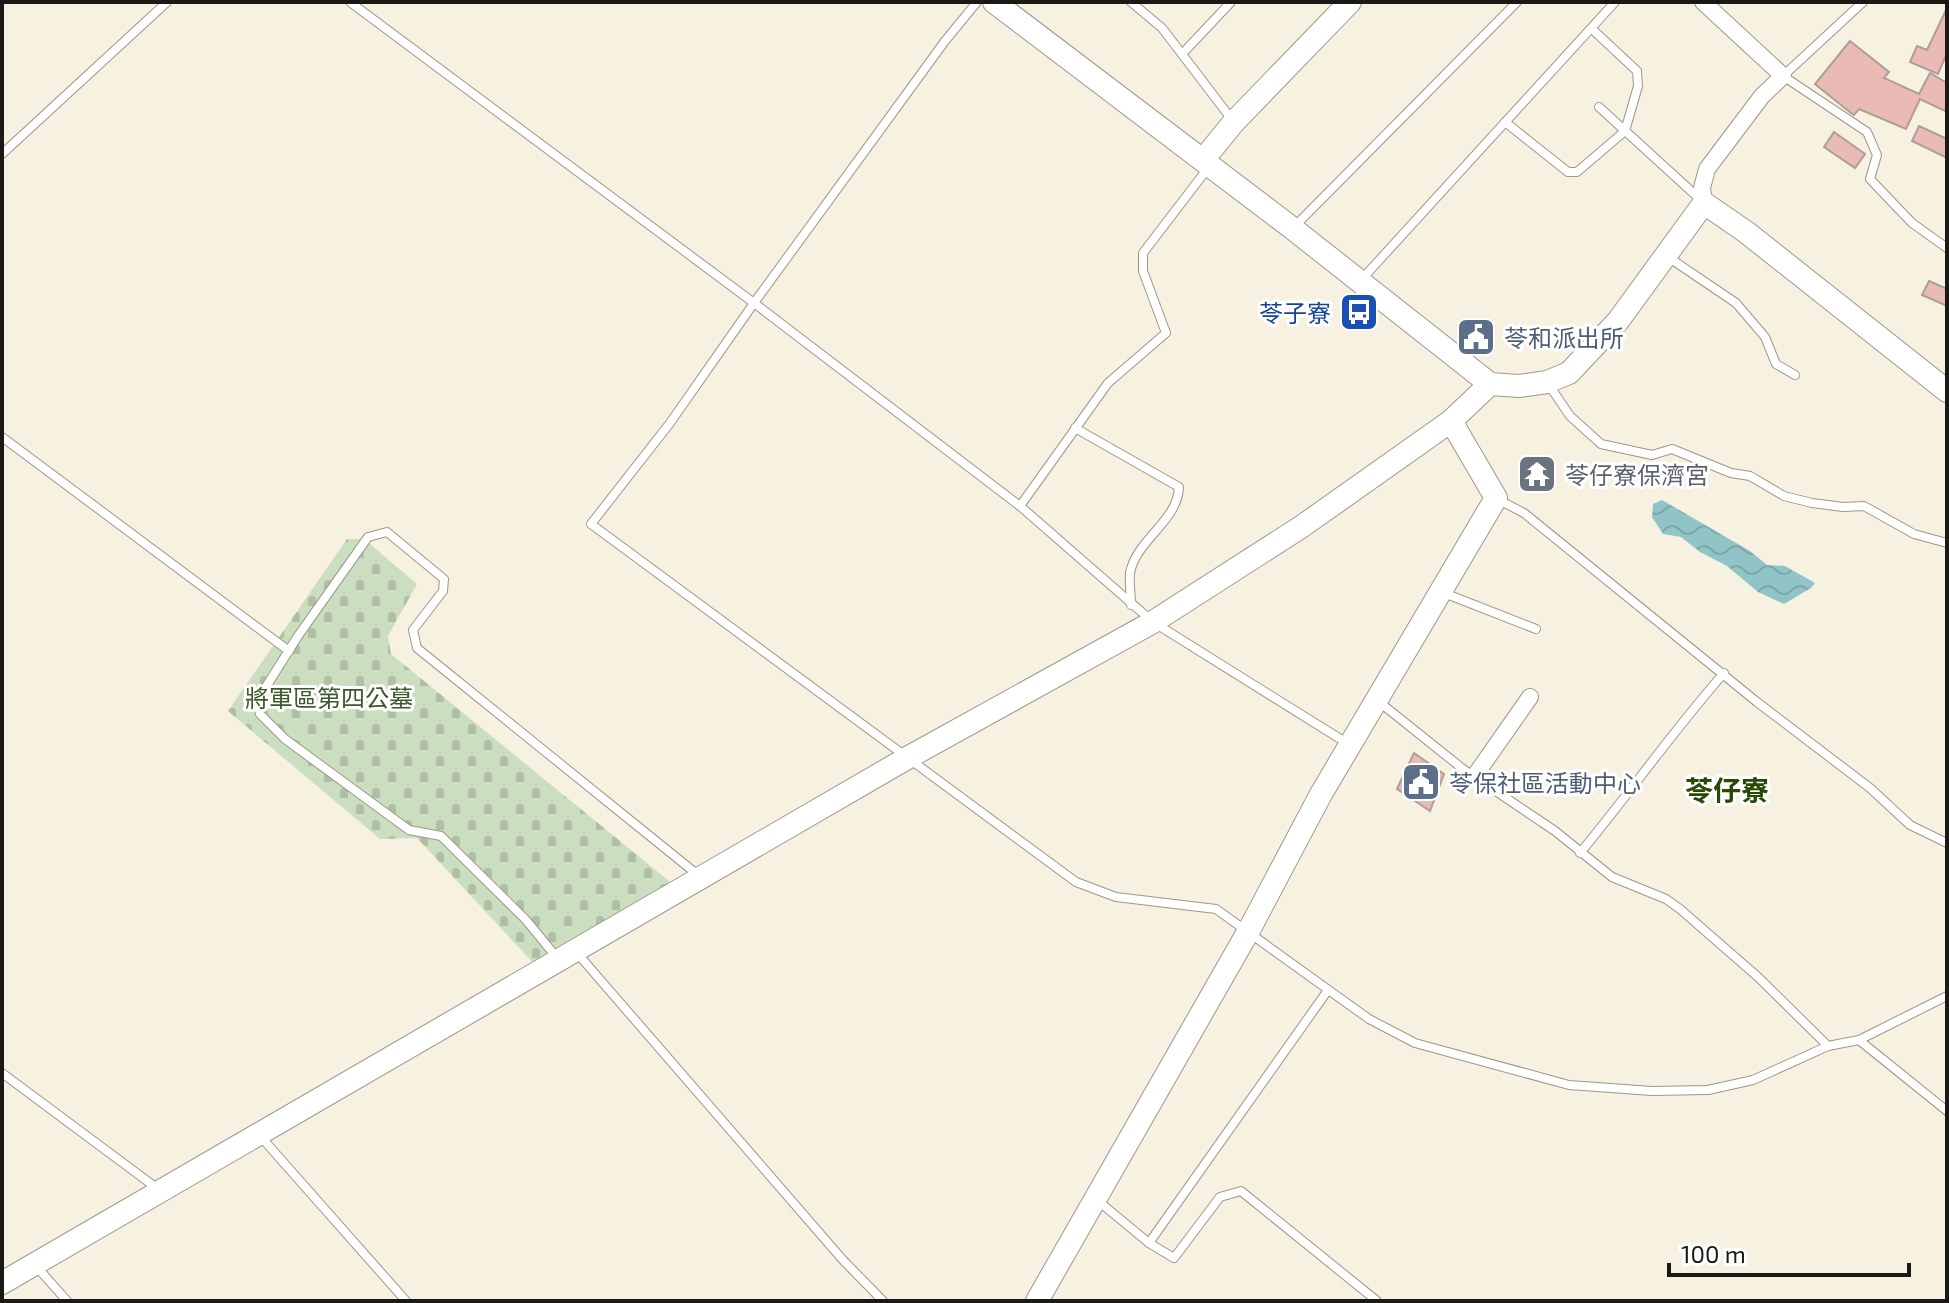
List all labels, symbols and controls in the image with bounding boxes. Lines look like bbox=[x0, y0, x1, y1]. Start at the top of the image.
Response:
bus stop icon: 苓子寮 bbox=[1338, 291, 1380, 333]
place label: 苓子寮 bbox=[1259, 298, 1331, 327]
public building icon: 苓和派出所 bbox=[1455, 316, 1497, 358]
place label: 苓和派出所 bbox=[1504, 323, 1624, 352]
temple icon: 苓仔寮保濟宮 bbox=[1516, 453, 1558, 495]
place label: 苓仔寮保濟宮 bbox=[1565, 460, 1709, 489]
park label: 將軍區第四公墓 bbox=[245, 683, 413, 712]
public building icon: 苓保社區活動中心 bbox=[1400, 761, 1442, 803]
place label: 苓保社區活動中心 bbox=[1449, 768, 1641, 797]
district label: 苓仔寮 bbox=[1685, 773, 1769, 807]
scale bar bbox=[1669, 1227, 1909, 1277]
text: 100 m bbox=[1681, 1239, 1746, 1268]

